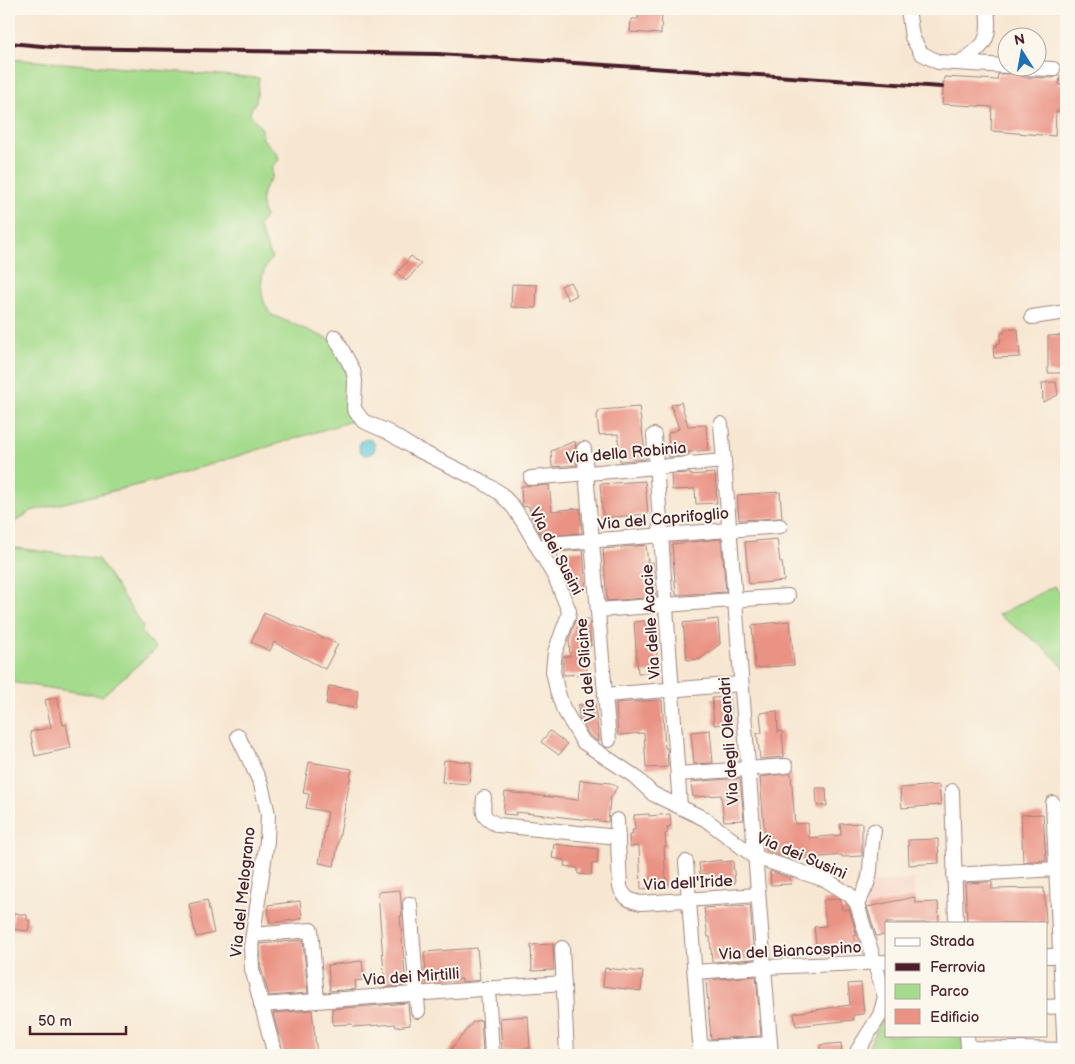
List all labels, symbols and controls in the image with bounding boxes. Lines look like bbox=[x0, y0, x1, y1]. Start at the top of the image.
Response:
north arrow bbox=[998, 28, 1048, 78]
text: N bbox=[1013, 30, 1026, 49]
street label: Via della Robinia bbox=[565, 439, 687, 468]
street label: Via del Caprifoglio bbox=[597, 504, 730, 535]
street label: Via dei Susini bbox=[525, 505, 587, 599]
street label: Via delle Acacie bbox=[638, 563, 665, 680]
street label: Via del Glicine bbox=[572, 617, 600, 722]
street label: Via degli Oleandri bbox=[716, 676, 743, 806]
street label: Via del Melograno bbox=[227, 826, 260, 958]
street label: Via dei Susini bbox=[753, 829, 850, 884]
street label: Via dell'Iride bbox=[643, 872, 734, 895]
legend bbox=[885, 922, 1048, 1036]
text: Strada bbox=[930, 932, 974, 951]
street label: Via del Biancospino bbox=[718, 938, 862, 965]
text: Ferrovia bbox=[930, 958, 986, 977]
street label: Via dei Mirtilli bbox=[362, 965, 460, 990]
text: Parco bbox=[930, 982, 969, 1001]
scale bar bbox=[30, 1004, 126, 1036]
text: Edificio bbox=[930, 1008, 979, 1027]
text: 50 m bbox=[38, 1012, 72, 1031]

